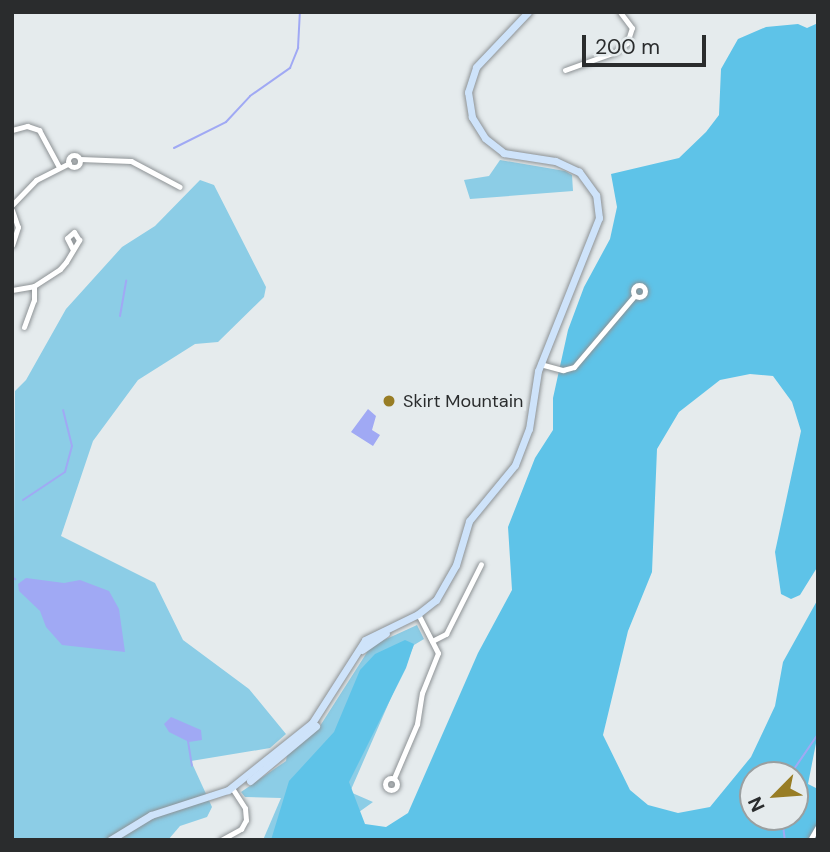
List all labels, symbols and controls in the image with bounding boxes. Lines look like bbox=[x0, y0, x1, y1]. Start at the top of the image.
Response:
scale bar bbox=[585, 21, 709, 65]
text: 200 m bbox=[595, 33, 660, 61]
place label: Skirt Mountain bbox=[403, 390, 523, 412]
marker: Skirt Mountain bbox=[381, 393, 397, 409]
north arrow bbox=[739, 761, 809, 831]
text: N bbox=[742, 793, 771, 816]

